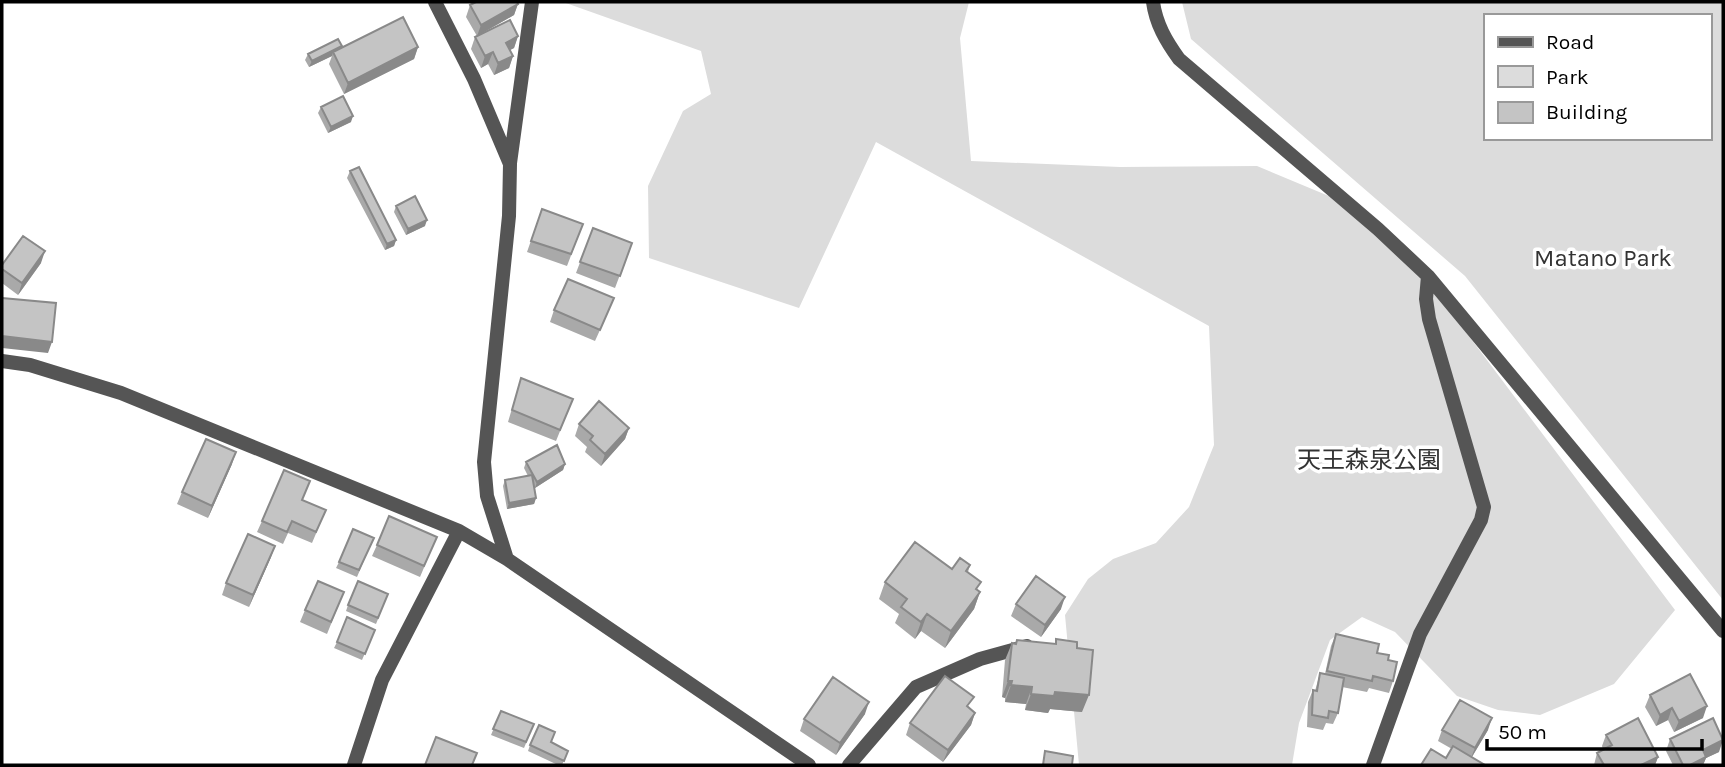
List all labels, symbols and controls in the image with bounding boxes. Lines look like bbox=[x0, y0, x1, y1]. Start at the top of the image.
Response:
legend bbox=[1484, 14, 1711, 140]
text: Road bbox=[1546, 30, 1594, 54]
text: Park bbox=[1546, 65, 1589, 89]
text: Building bbox=[1546, 100, 1627, 124]
park label: Matano Park bbox=[1534, 244, 1672, 272]
park label: 天王森泉公園 bbox=[1297, 446, 1441, 474]
scale bar bbox=[1487, 708, 1702, 752]
text: 50 m bbox=[1498, 720, 1547, 744]

